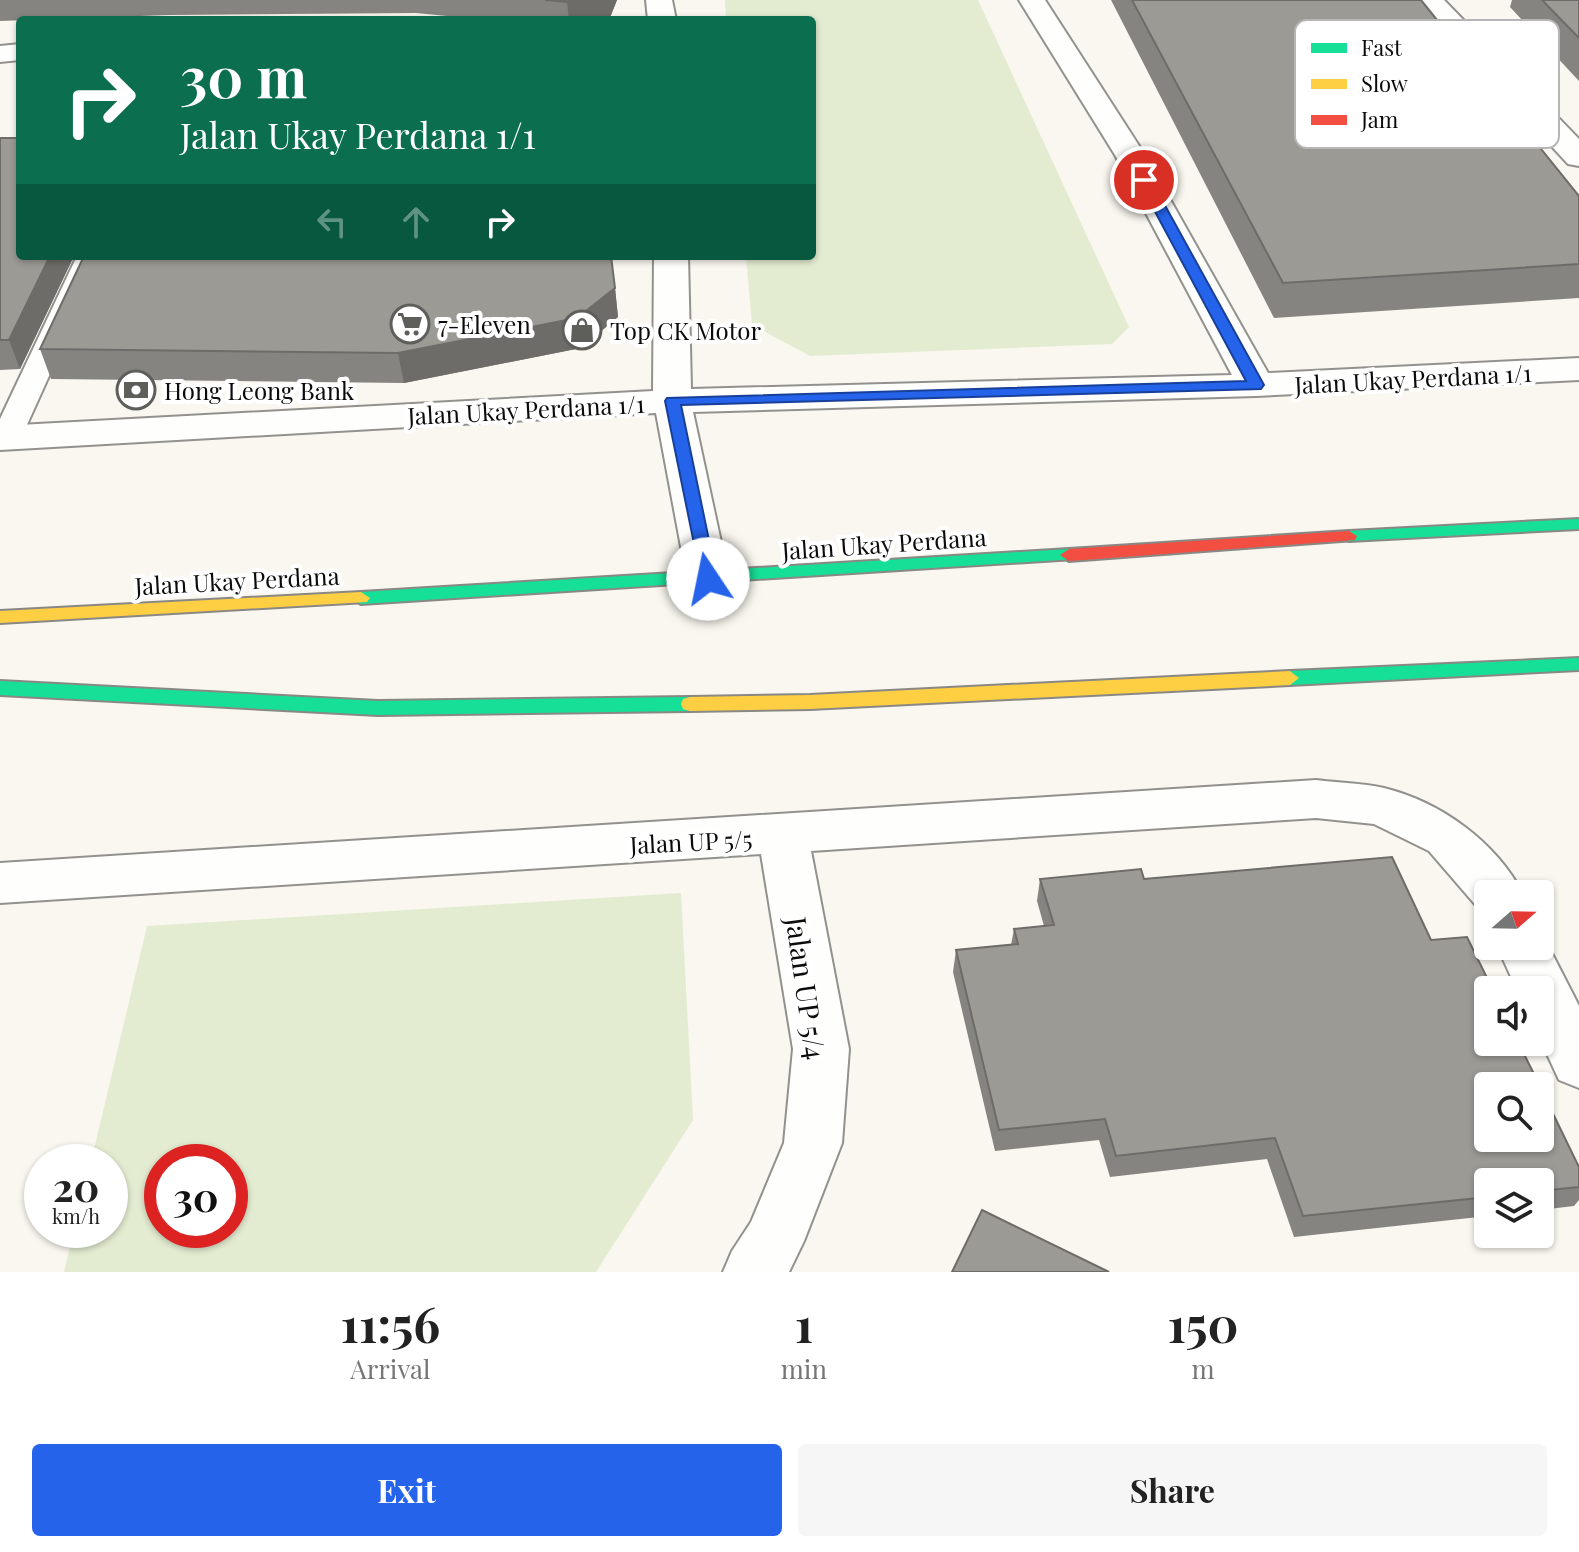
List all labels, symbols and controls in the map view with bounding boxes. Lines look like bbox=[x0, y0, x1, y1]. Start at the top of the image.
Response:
legend bbox=[1295, 20, 1559, 148]
text: Fast bbox=[1361, 32, 1403, 62]
text: 30 m bbox=[180, 38, 307, 113]
icon: right bbox=[48, 48, 152, 152]
text: Slow bbox=[1361, 68, 1408, 98]
text: Jam bbox=[1360, 104, 1399, 134]
text: Jalan Ukay Perdana 1/1 bbox=[180, 110, 536, 158]
pin bbox=[1110, 146, 1178, 214]
icon: arrive bbox=[1122, 158, 1166, 202]
icon: left bbox=[310, 200, 354, 244]
icon: ahead bbox=[394, 200, 438, 244]
icon: right bbox=[478, 200, 522, 244]
supermarket icon: 7-Eleven bbox=[389, 303, 431, 345]
place label: 7-Eleven bbox=[438, 308, 531, 340]
shop icon: Top CK Motor bbox=[561, 309, 603, 351]
place label: Top CK Motor bbox=[610, 314, 761, 346]
street label: Jalan Ukay Perdana 1/1 bbox=[1293, 356, 1532, 400]
bank icon: Hong Leong Bank bbox=[115, 369, 157, 411]
place label: Hong Leong Bank bbox=[164, 374, 355, 406]
street label: Jalan Ukay Perdana 1/1 bbox=[406, 387, 645, 431]
street label: Jalan Ukay Perdana bbox=[780, 520, 987, 566]
position arrow bbox=[666, 537, 750, 621]
street label: Jalan Ukay Perdana bbox=[133, 559, 340, 601]
street label: Jalan UP 5/5 bbox=[628, 822, 753, 860]
north arrow bbox=[1474, 880, 1554, 960]
map controls bbox=[1474, 880, 1554, 1248]
street label: Jalan UP 5/4 bbox=[779, 913, 835, 1062]
button: sound bbox=[1474, 976, 1554, 1056]
button: search bbox=[1474, 1072, 1554, 1152]
speed limit sign: 30 bbox=[144, 1144, 248, 1248]
text: 20 bbox=[53, 1159, 99, 1212]
button: layers bbox=[1474, 1168, 1554, 1248]
text: km/h bbox=[52, 1202, 100, 1229]
text: 11:56 bbox=[341, 1291, 440, 1355]
text: 1 bbox=[795, 1291, 813, 1355]
text: 150 bbox=[1168, 1291, 1238, 1355]
text: Arrival bbox=[350, 1351, 430, 1386]
text: min bbox=[781, 1351, 827, 1386]
text: m bbox=[1191, 1351, 1215, 1386]
button: Exit bbox=[32, 1444, 782, 1536]
button: Share bbox=[798, 1444, 1547, 1536]

